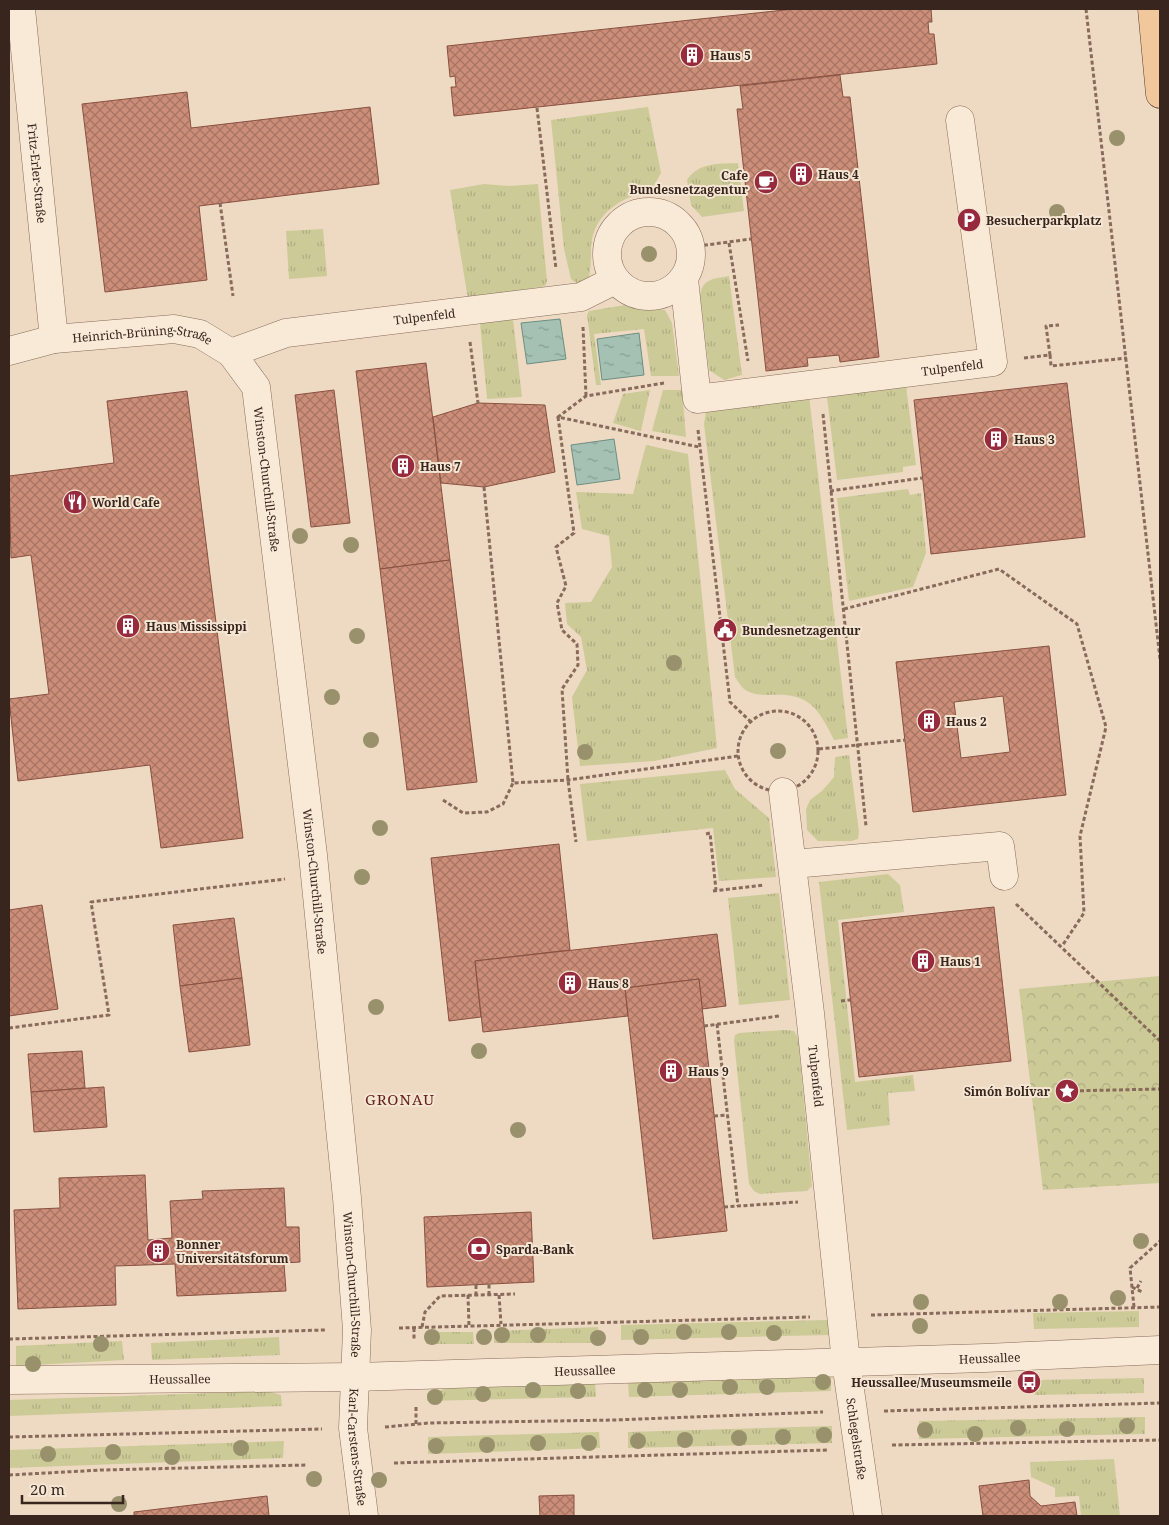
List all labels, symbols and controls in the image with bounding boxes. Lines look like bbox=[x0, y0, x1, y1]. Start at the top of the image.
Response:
building icon: Haus 5 bbox=[679, 42, 705, 68]
place label: Haus 5 bbox=[710, 47, 751, 64]
street label: Fritz-Erler-Straße bbox=[24, 122, 51, 224]
building icon: Haus 4 bbox=[788, 161, 814, 187]
place label: Haus 4 bbox=[818, 166, 859, 183]
place label: Cafe Bundesnetzagentur bbox=[629, 167, 749, 198]
cafe icon: Cafe Bundesnetzagentur bbox=[753, 169, 779, 195]
parking icon: Besucherparkplatz bbox=[956, 207, 982, 233]
place label: Besucherparkplatz bbox=[986, 212, 1101, 229]
street label: Tulpenfeld bbox=[393, 304, 457, 328]
street label: Heinrich-Brüning-Straße bbox=[72, 321, 216, 348]
street label: Tulpenfeld bbox=[920, 355, 985, 379]
street label: Winston-Churchill-Straße bbox=[250, 406, 285, 553]
building icon: Haus 3 bbox=[983, 426, 1009, 452]
place label: Haus 3 bbox=[1014, 431, 1055, 448]
building icon: Haus 7 bbox=[390, 453, 416, 479]
place label: Haus 7 bbox=[420, 458, 461, 475]
restaurant icon: World Cafe bbox=[62, 489, 88, 515]
place label: World Cafe bbox=[92, 494, 160, 511]
building icon: Haus Mississippi bbox=[115, 613, 141, 639]
public building icon: Bundesnetzagentur bbox=[712, 617, 738, 643]
place label: Haus Mississippi bbox=[146, 618, 248, 635]
place label: Bundesnetzagentur bbox=[742, 622, 861, 639]
building icon: Haus 2 bbox=[916, 708, 942, 734]
place label: Haus 2 bbox=[946, 713, 987, 730]
street label: Winston-Churchill-Straße bbox=[299, 808, 331, 955]
building icon: Haus 1 bbox=[910, 948, 936, 974]
place label: Haus 1 bbox=[940, 953, 981, 970]
building icon: Haus 8 bbox=[557, 970, 583, 996]
place label: Haus 8 bbox=[588, 975, 629, 992]
street label: Tulpenfeld bbox=[805, 1044, 828, 1108]
building icon: Haus 9 bbox=[658, 1058, 684, 1084]
place label: Haus 9 bbox=[688, 1063, 729, 1080]
place icon: Simón Bolívar bbox=[1054, 1078, 1080, 1104]
place label: Simón Bolívar bbox=[964, 1083, 1051, 1100]
district label: GRONAU bbox=[365, 1089, 435, 1109]
street label: Winston-Churchill-Straße bbox=[340, 1211, 366, 1358]
place label: Bonner Universitätsforum bbox=[176, 1236, 289, 1267]
bank icon: Sparda-Bank bbox=[466, 1236, 492, 1262]
building icon: Bonner Universitätsforum bbox=[145, 1238, 171, 1264]
place label: Sparda-Bank bbox=[496, 1241, 574, 1258]
street label: Heussallee bbox=[959, 1348, 1021, 1367]
street label: Heussallee bbox=[554, 1361, 616, 1380]
bus stop icon: Heussallee/Museumsmeile bbox=[1016, 1369, 1042, 1395]
street label: Heussallee bbox=[149, 1370, 211, 1387]
place label: Heussallee/Museumsmeile bbox=[851, 1374, 1012, 1391]
street label: Karl-Carstens-Straße bbox=[344, 1388, 371, 1507]
street label: Schlegelstraße bbox=[843, 1397, 871, 1481]
scale bar bbox=[22, 1472, 124, 1504]
text: 20 m bbox=[30, 1479, 65, 1499]

